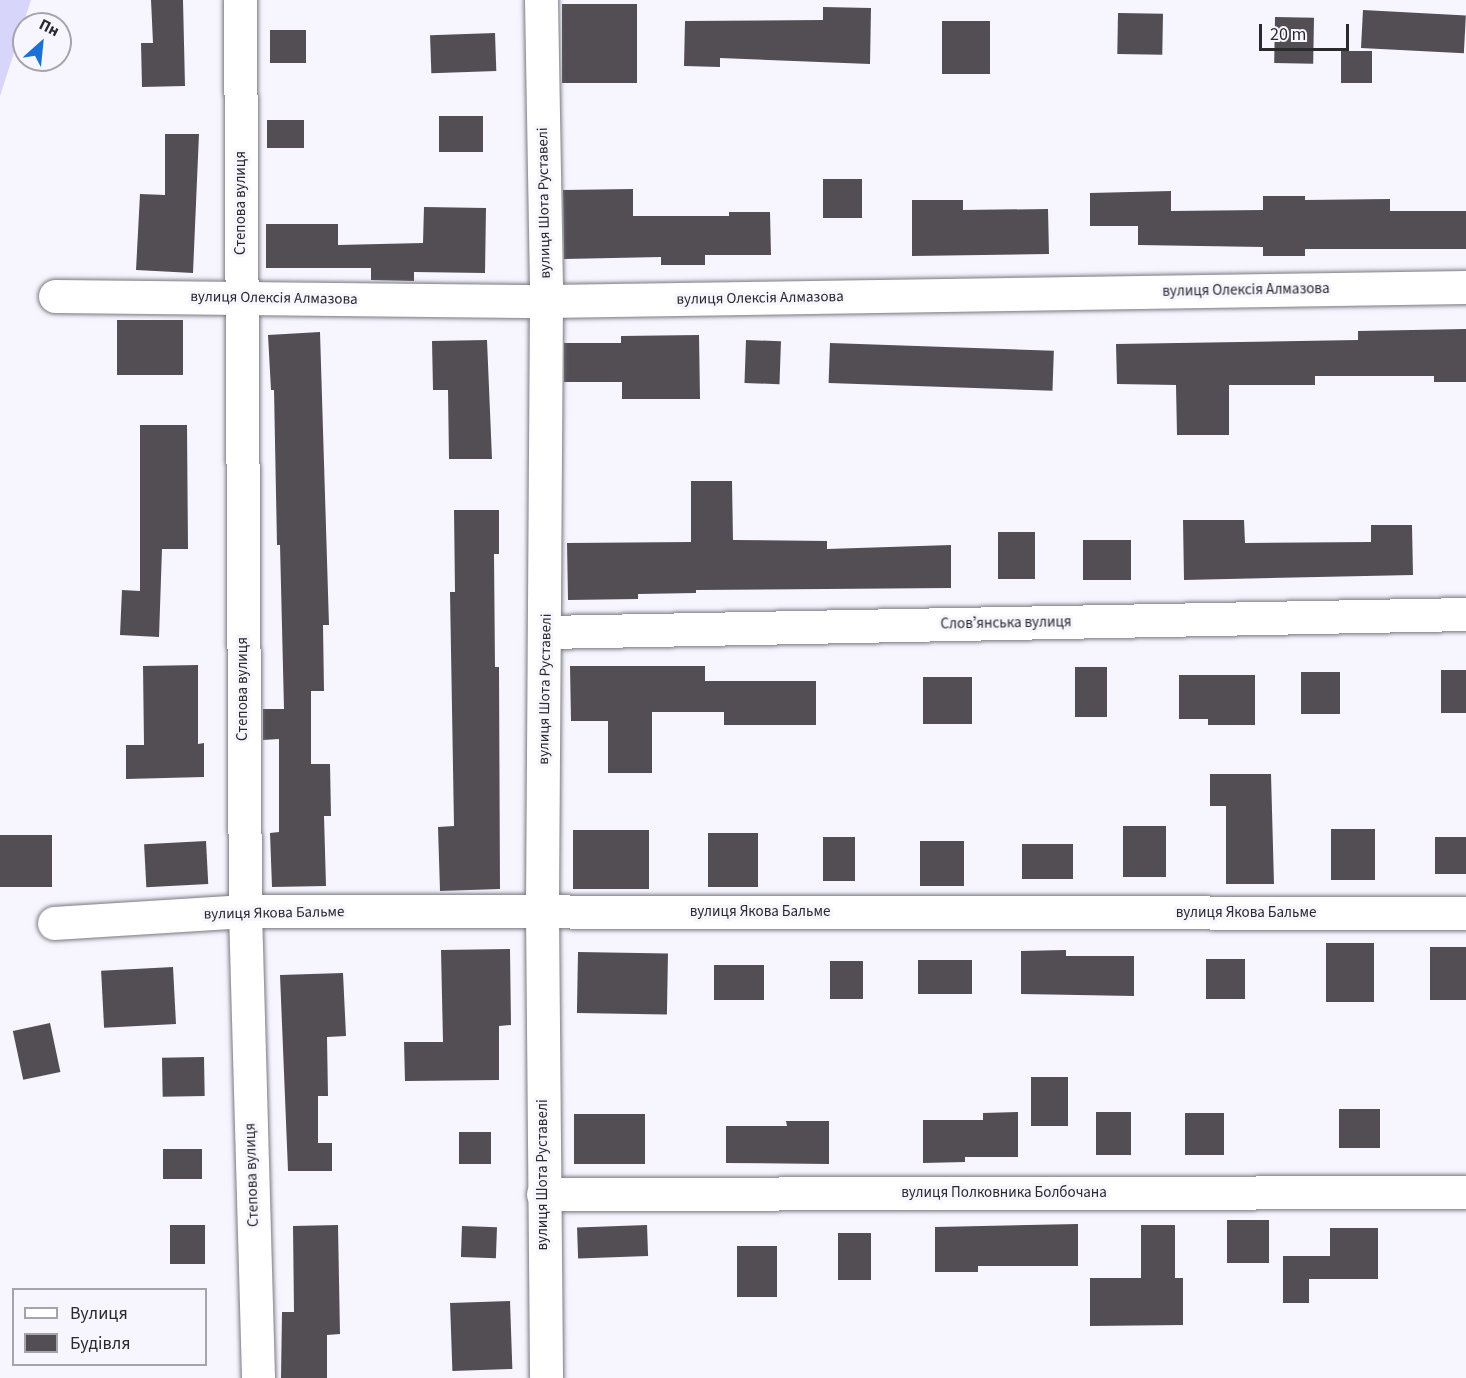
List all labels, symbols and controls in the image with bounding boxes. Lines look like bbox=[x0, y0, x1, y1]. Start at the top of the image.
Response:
north arrow bbox=[12, 12, 72, 72]
scale bar bbox=[1262, 12, 1352, 50]
text: Пн bbox=[35, 13, 63, 42]
text: 20 m bbox=[1270, 22, 1306, 47]
street label: вулиця Шота Руставелі bbox=[534, 127, 554, 279]
street label: Степова вулиця bbox=[232, 151, 250, 255]
street label: вулиця Олексія Алмазова bbox=[1162, 280, 1330, 300]
street label: вулиця Олексія Алмазова bbox=[190, 288, 358, 308]
street label: вулиця Олексія Алмазова bbox=[676, 288, 844, 308]
street label: вулиця Шота Руставелі bbox=[535, 613, 555, 765]
street label: Словʼянська вулиця bbox=[940, 613, 1072, 633]
street label: Степова вулиця bbox=[234, 637, 252, 741]
street label: вулиця Якова Бальме bbox=[203, 903, 345, 923]
street label: вулиця Якова Бальме bbox=[690, 903, 830, 921]
street label: вулиця Якова Бальме bbox=[1176, 904, 1316, 922]
street label: вулиця Шота Руставелі bbox=[534, 1099, 552, 1251]
street label: Степова вулиця bbox=[241, 1123, 263, 1227]
street label: вулиця Полковника Болбочана bbox=[901, 1184, 1107, 1202]
legend bbox=[12, 1288, 207, 1366]
text: Вулиця bbox=[70, 1301, 128, 1326]
text: Будівля bbox=[70, 1331, 130, 1356]

